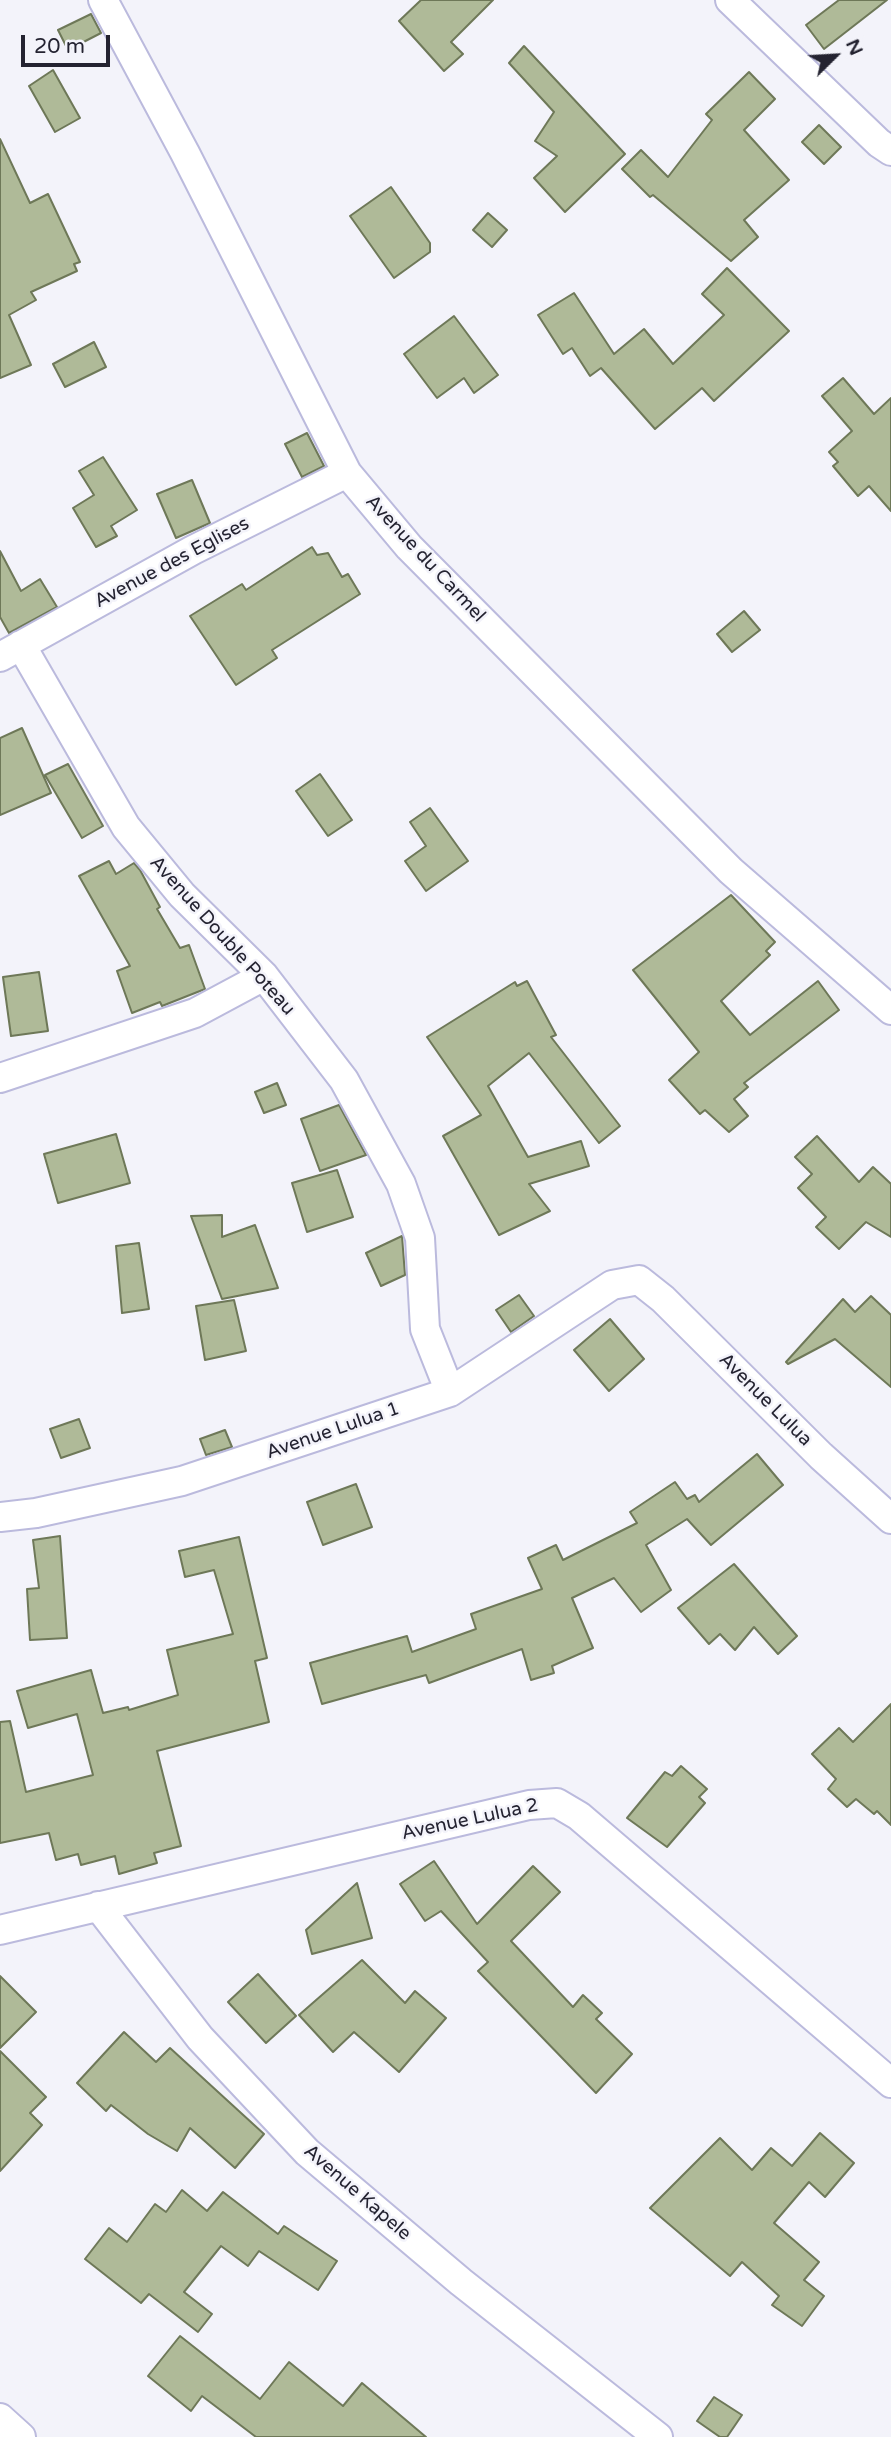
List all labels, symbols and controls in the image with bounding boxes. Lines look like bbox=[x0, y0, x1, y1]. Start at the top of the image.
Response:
scale bar bbox=[24, 21, 114, 65]
north arrow bbox=[800, 21, 870, 91]
text: 20 m bbox=[34, 34, 85, 59]
text: N bbox=[841, 36, 867, 59]
street label: Avenue du Carmel bbox=[360, 491, 490, 627]
street label: Avenue des Eglises bbox=[91, 513, 253, 613]
street label: Avenue Double Poteau bbox=[144, 852, 300, 1020]
street label: Avenue Lulua bbox=[714, 1349, 816, 1451]
street label: Avenue Lulua 1 bbox=[263, 1398, 403, 1464]
street label: Avenue Lulua 2 bbox=[399, 1794, 541, 1846]
street label: Avenue Kapele bbox=[299, 2140, 415, 2246]

